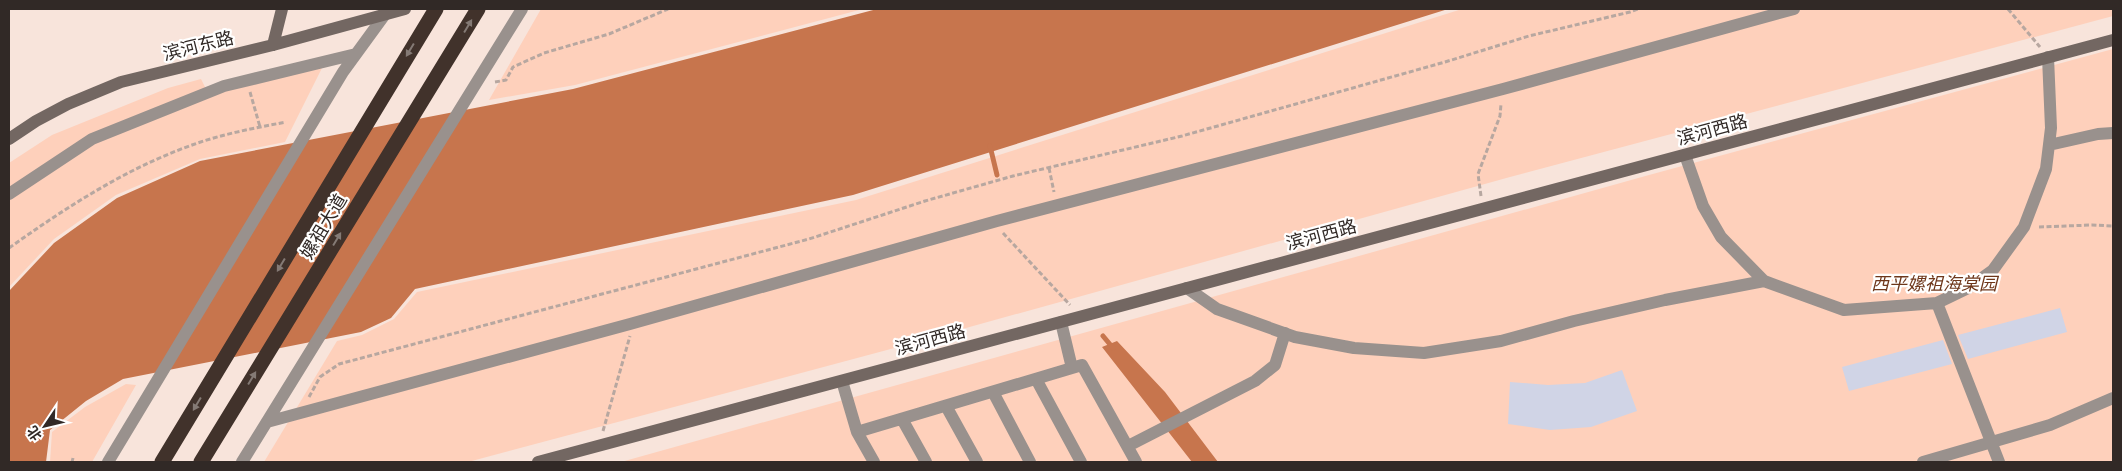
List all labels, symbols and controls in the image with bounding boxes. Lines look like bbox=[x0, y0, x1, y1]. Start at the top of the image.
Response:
one-way arrow bbox=[463, 19, 472, 32]
street label: 滨河东路 bbox=[160, 25, 236, 65]
one-way arrow bbox=[406, 44, 415, 57]
street label: 滨河西路 bbox=[1674, 108, 1750, 150]
street label: 嫘祖大道 bbox=[294, 189, 352, 263]
street label: 滨河西路 bbox=[1283, 213, 1359, 255]
one-way arrow bbox=[333, 233, 342, 246]
one-way arrow bbox=[277, 258, 286, 271]
park label: 西平嫘祖海棠园 bbox=[1871, 271, 2000, 295]
street label: 滨河西路 bbox=[892, 318, 968, 360]
one-way arrow bbox=[248, 371, 257, 384]
one-way arrow bbox=[193, 397, 202, 410]
north arrow bbox=[20, 401, 70, 451]
text: 北 bbox=[22, 423, 46, 445]

